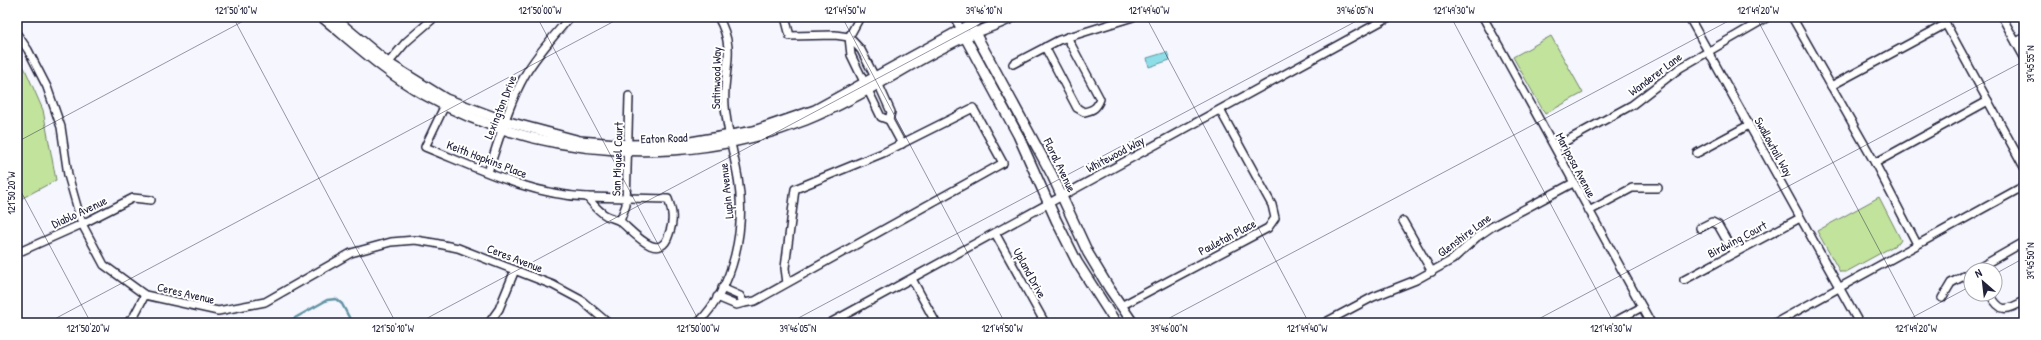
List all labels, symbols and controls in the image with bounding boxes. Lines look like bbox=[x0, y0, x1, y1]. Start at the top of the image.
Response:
text: 121°50'10"W bbox=[215, 4, 258, 17]
text: 121°50'00"W bbox=[519, 4, 562, 17]
text: 121°49'50"W bbox=[824, 4, 866, 17]
text: 39°46'10"N bbox=[966, 4, 1002, 17]
text: 121°49'40"W bbox=[1129, 4, 1170, 17]
text: 39°46'05"N bbox=[1337, 4, 1373, 17]
text: 121°49'30"W bbox=[1433, 4, 1476, 17]
text: 121°49'20"W bbox=[1737, 4, 1780, 17]
text: 39°45'55"N bbox=[2024, 46, 2037, 82]
street label: Satinwood Way bbox=[707, 47, 725, 109]
street label: Wanderer Lane bbox=[1625, 48, 1685, 100]
street label: Lexington Drive bbox=[479, 72, 521, 142]
street label: Swallowtail Way bbox=[1751, 114, 1797, 180]
street label: San Miguel Court bbox=[607, 121, 627, 196]
street label: Eaton Road bbox=[640, 129, 688, 147]
street label: Mariposa Avenue bbox=[1552, 129, 1600, 201]
street label: Whitewood Way bbox=[1083, 132, 1147, 176]
street label: Floral Avenue bbox=[1039, 134, 1080, 195]
street label: Keith Hopkins Place bbox=[444, 136, 530, 182]
street label: Lupin Avenue bbox=[715, 162, 737, 220]
text: 121°50'20"W bbox=[5, 171, 18, 214]
street label: Diablo Avenue bbox=[49, 192, 110, 232]
street label: Glenshire Lane bbox=[1434, 209, 1494, 261]
street label: Pauletah Place bbox=[1195, 215, 1259, 259]
street label: Birdwing Court bbox=[1704, 216, 1770, 262]
street label: Ceres Avenue bbox=[485, 240, 546, 277]
text: 39°45'50"N bbox=[2024, 242, 2037, 280]
street label: Upland Drive bbox=[1009, 245, 1051, 301]
north arrow bbox=[1963, 262, 2003, 302]
text: N bbox=[1972, 266, 1984, 281]
street label: Ceres Avenue bbox=[156, 278, 217, 308]
text: 121°50'20"W bbox=[67, 322, 110, 335]
text: 121°50'10"W bbox=[372, 322, 415, 335]
text: 121°50'00"W bbox=[677, 322, 720, 335]
text: 39°46'05"N bbox=[780, 322, 816, 335]
text: 121°49'50"W bbox=[981, 322, 1023, 335]
text: 39°46'00"N bbox=[1150, 322, 1188, 335]
text: 121°49'40"W bbox=[1287, 322, 1328, 335]
text: 121°49'30"W bbox=[1590, 322, 1633, 335]
text: 121°49'20"W bbox=[1895, 322, 1938, 335]

